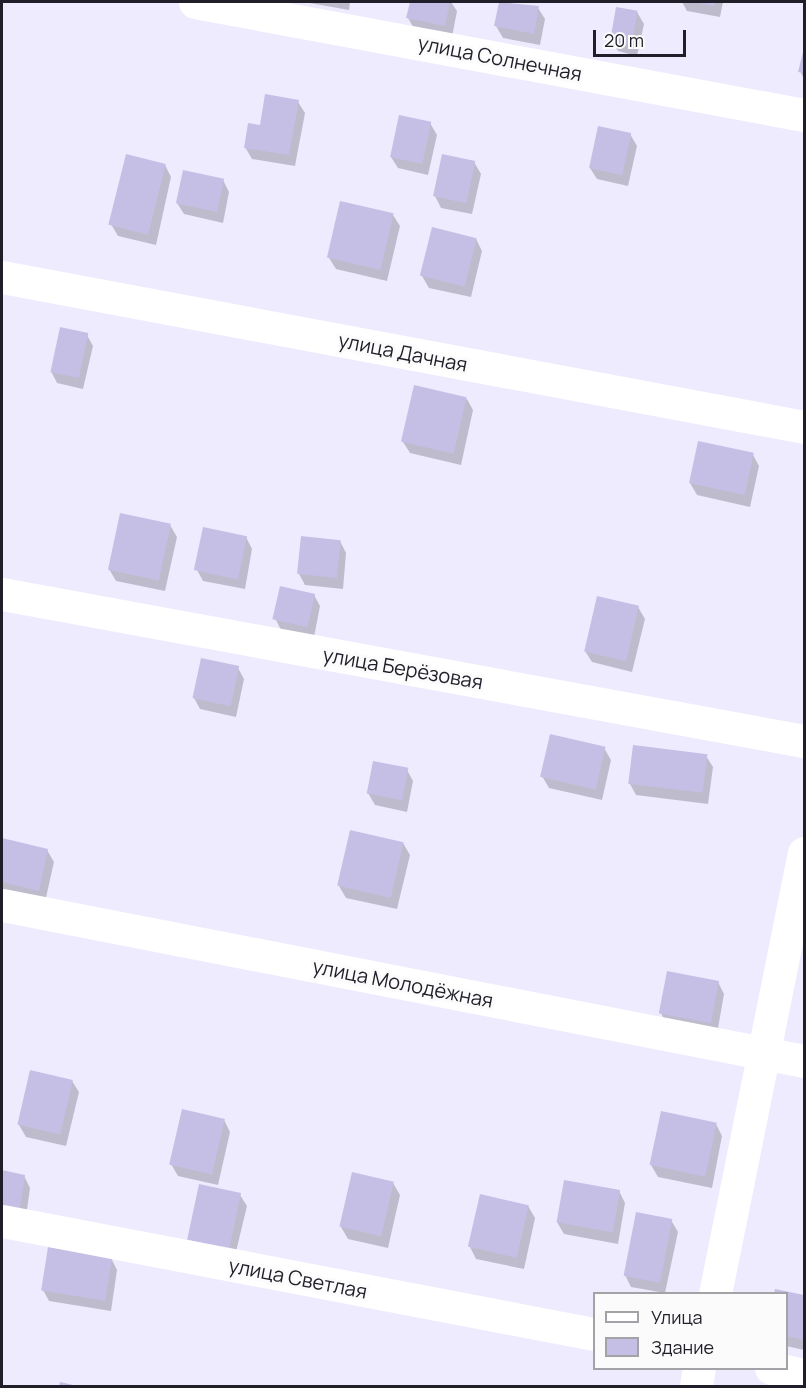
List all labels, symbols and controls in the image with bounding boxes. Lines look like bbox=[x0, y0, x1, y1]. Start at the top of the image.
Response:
scale bar bbox=[596, 18, 689, 56]
text: 20 m bbox=[604, 28, 644, 52]
street label: улица Солнечная bbox=[416, 30, 584, 86]
street label: улица Дачная bbox=[336, 328, 470, 376]
street label: улица Берёзовая bbox=[321, 642, 485, 694]
street label: улица Молодёжная bbox=[311, 954, 495, 1012]
street label: улица Светлая bbox=[227, 1253, 369, 1303]
legend bbox=[593, 1292, 788, 1370]
text: Улица bbox=[651, 1305, 703, 1329]
text: Здание bbox=[651, 1335, 714, 1359]

